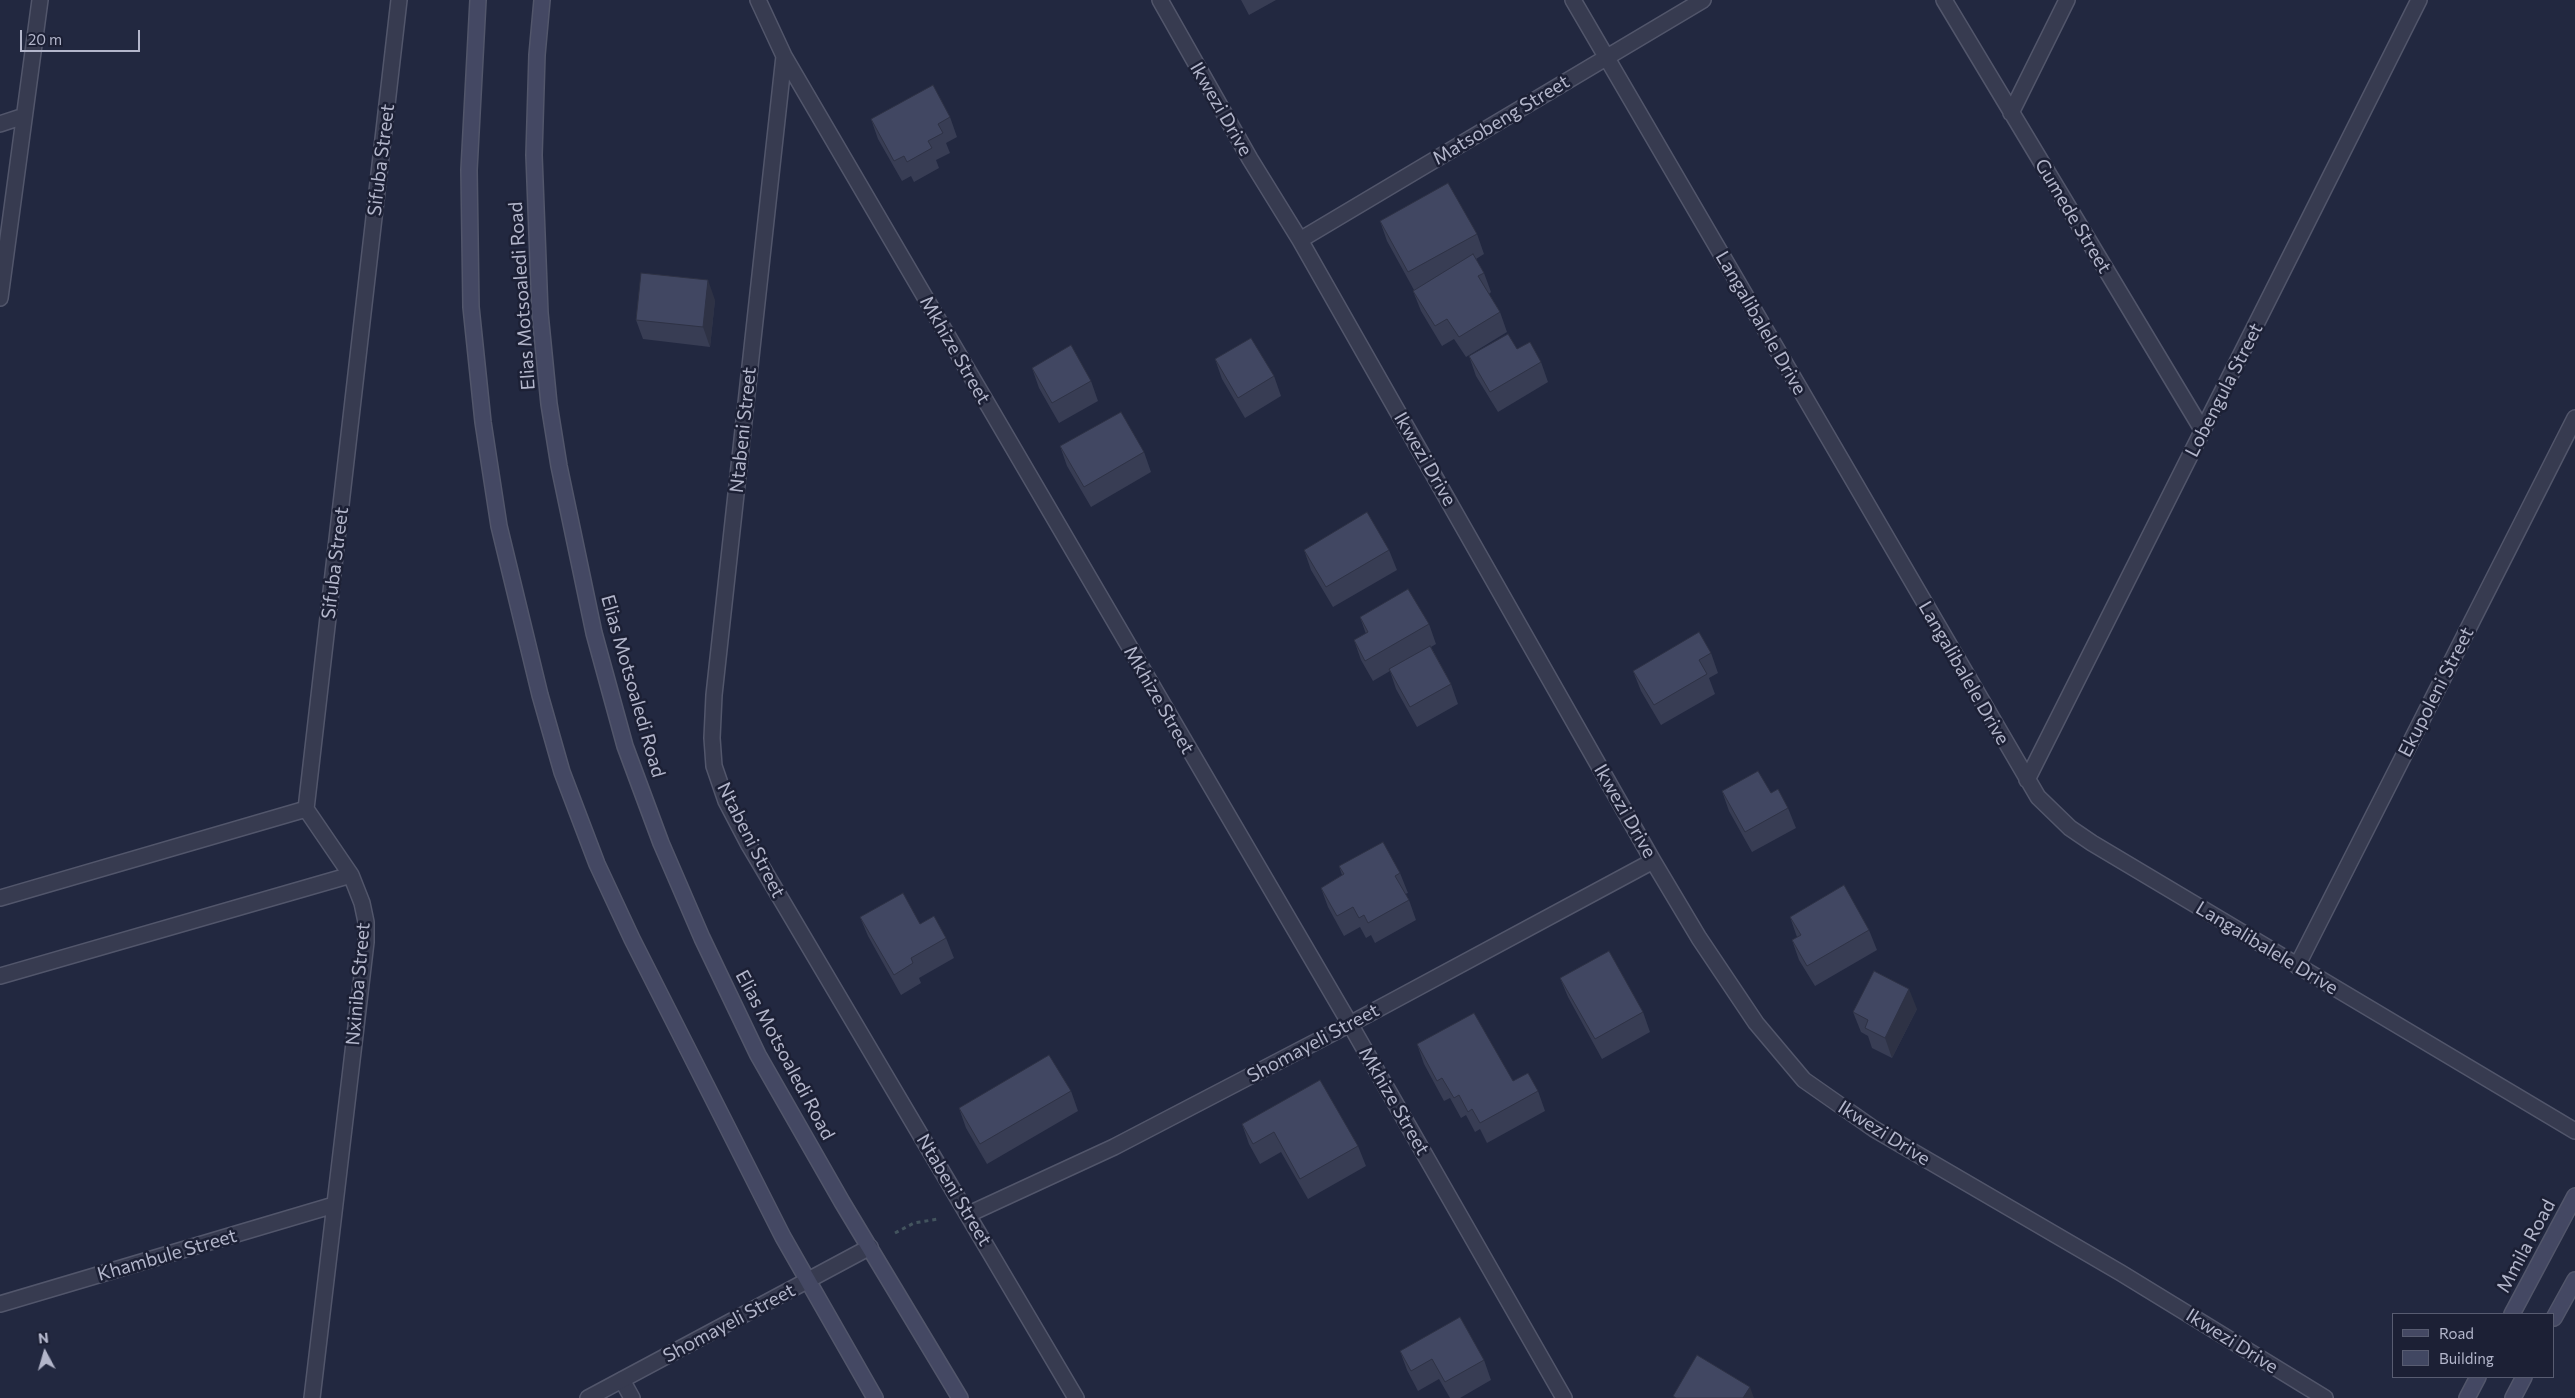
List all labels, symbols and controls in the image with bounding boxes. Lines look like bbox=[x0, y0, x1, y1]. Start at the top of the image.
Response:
scale bar bbox=[22, 20, 142, 52]
text: 20 m bbox=[28, 30, 62, 48]
street label: Ikwezi Drive bbox=[1185, 58, 1257, 160]
street label: Matsobeng Street bbox=[1428, 70, 1574, 170]
street label: Sifuba Street bbox=[363, 103, 399, 217]
street label: Gumede Street bbox=[2030, 155, 2116, 277]
street label: Elias Motsoaledi Road bbox=[504, 201, 540, 391]
street label: Langalibalele Drive bbox=[1711, 247, 1811, 399]
street label: Mkhize Street bbox=[915, 292, 995, 408]
street label: Lobengula Street bbox=[2180, 319, 2268, 461]
street label: Ntabeni Street bbox=[725, 366, 761, 494]
street label: Ikwezi Drive bbox=[1389, 408, 1461, 510]
street label: Sifuba Street bbox=[317, 506, 353, 620]
street label: Elias Motsoaledi Road bbox=[596, 592, 670, 780]
street label: Langalibalele Drive bbox=[1914, 597, 2014, 749]
street label: Ekupoleni Street bbox=[2393, 623, 2479, 761]
street label: Mkhize Street bbox=[1119, 642, 1199, 758]
street label: Ikwezi Drive bbox=[1589, 760, 1661, 862]
street label: Ntabeni Street bbox=[712, 779, 790, 901]
street label: Langalibalele Drive bbox=[2192, 897, 2342, 999]
street label: Nxiniba Street bbox=[341, 921, 375, 1047]
street label: Elias Motsoaledi Road bbox=[731, 966, 839, 1144]
street label: Shomayeli Street bbox=[1243, 999, 1383, 1087]
street label: Mkhize Street bbox=[1354, 1043, 1434, 1159]
street label: Ikwezi Drive bbox=[1834, 1096, 1934, 1170]
street label: Ntabeni Street bbox=[912, 1130, 996, 1250]
street label: Mmila Road bbox=[2492, 1195, 2560, 1297]
street label: Khambule Street bbox=[95, 1224, 239, 1286]
street label: Shomayeli Street bbox=[659, 1279, 799, 1367]
street label: Ikwezi Drive bbox=[2182, 1304, 2282, 1378]
legend bbox=[2392, 1313, 2555, 1378]
text: Road bbox=[2439, 1324, 2474, 1342]
north arrow bbox=[20, 1328, 70, 1378]
text: N bbox=[37, 1329, 49, 1347]
text: Building bbox=[2439, 1349, 2494, 1367]

